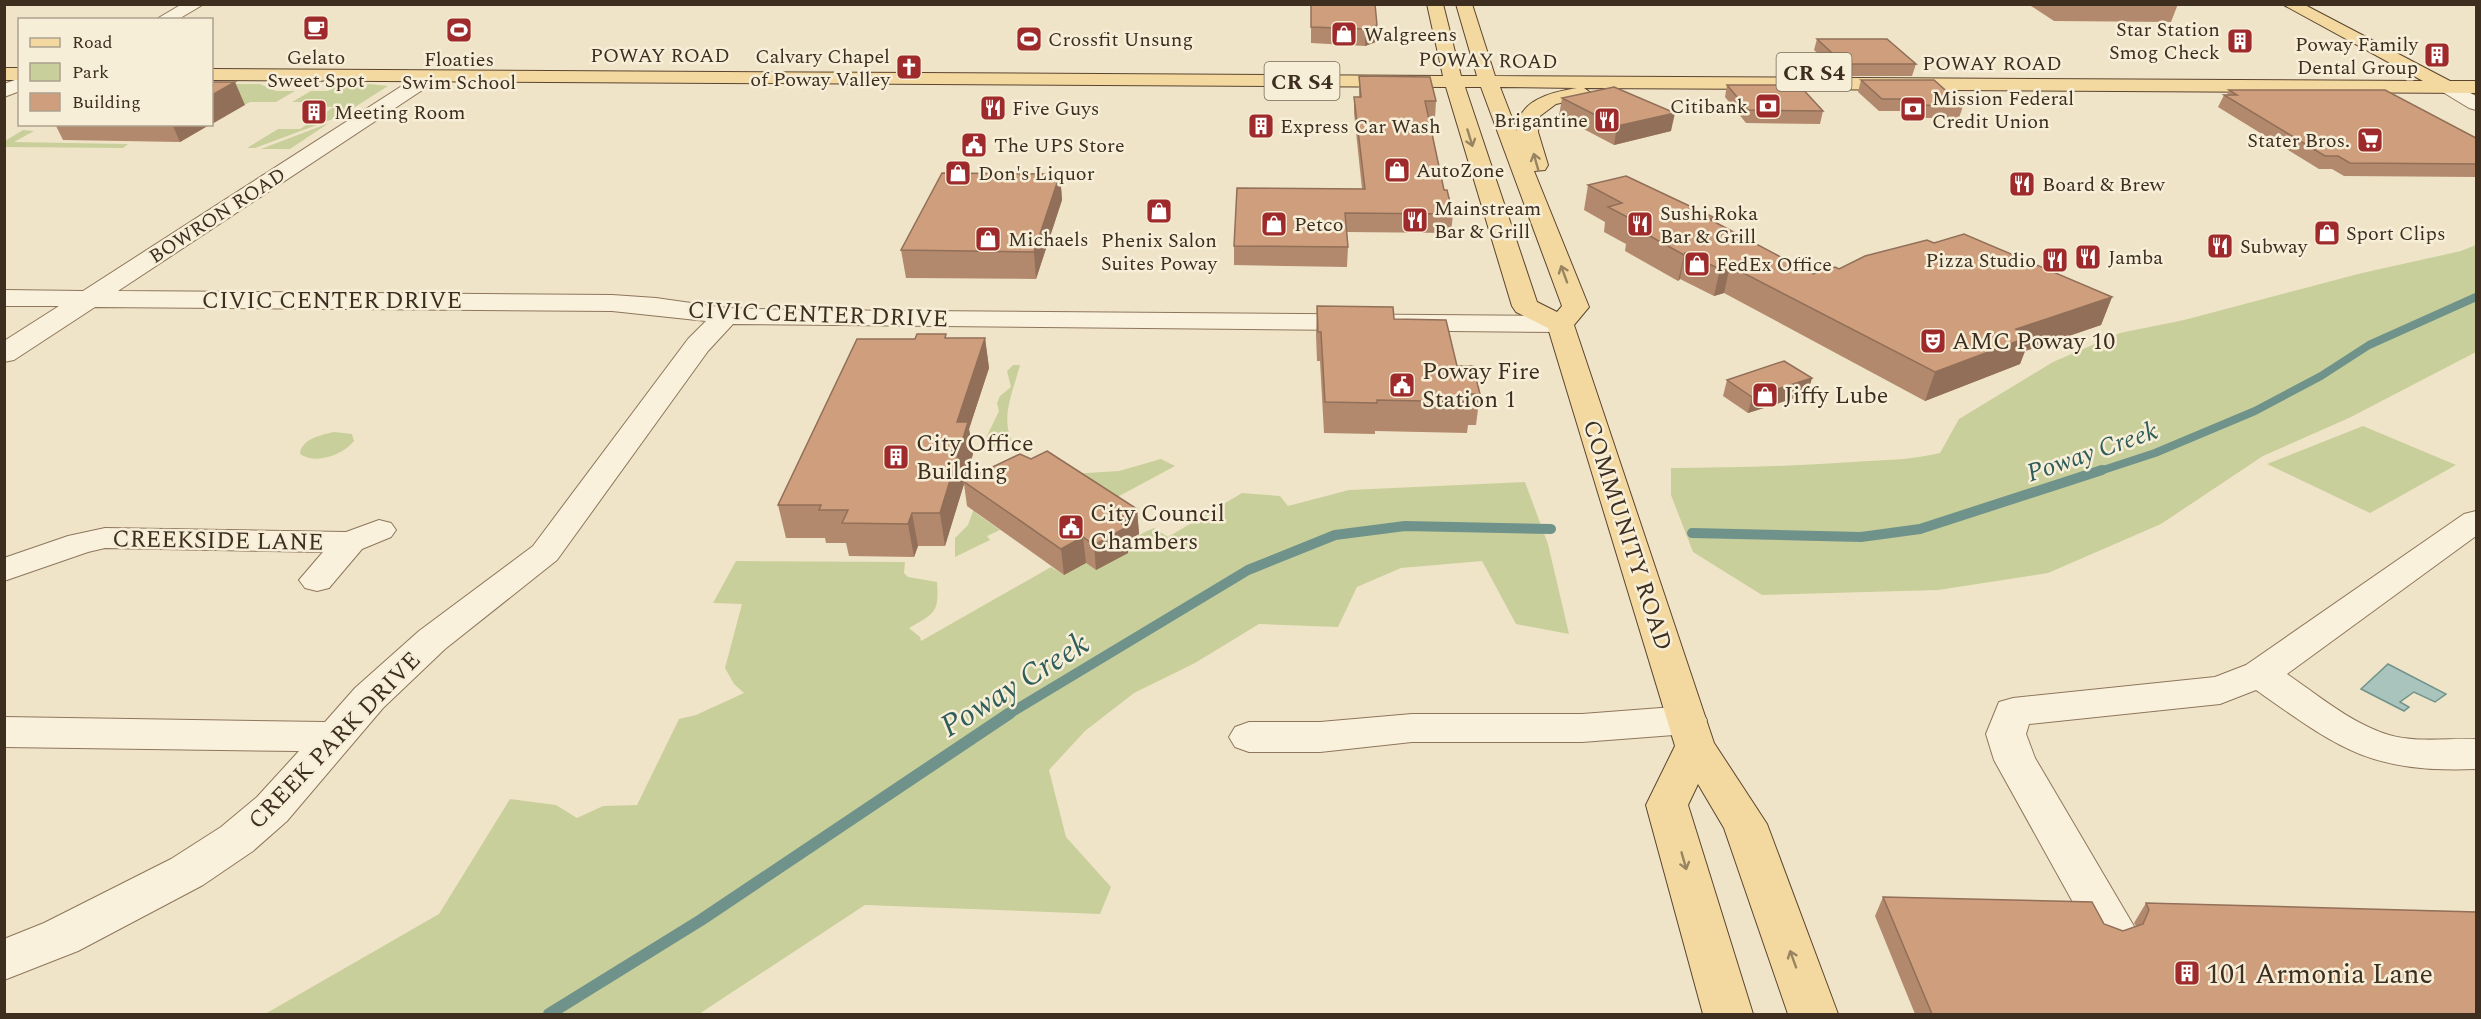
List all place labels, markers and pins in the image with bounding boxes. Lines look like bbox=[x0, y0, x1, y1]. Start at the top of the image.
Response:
cafe icon: Gelato Sweet Spot bbox=[301, 13, 331, 43]
sports icon: Floaties Swim School bbox=[444, 15, 474, 45]
place label: Star Station Smog Check bbox=[2109, 15, 2220, 68]
shop icon: Walgreens bbox=[1329, 19, 1359, 49]
place label: Walgreens bbox=[1364, 20, 1457, 50]
sports icon: Crossfit Unsung bbox=[1014, 24, 1044, 54]
place label: Crossfit Unsung bbox=[1048, 25, 1193, 55]
building icon: Star Station Smog Check bbox=[2225, 26, 2255, 56]
place label: Poway Family Dental Group bbox=[2295, 30, 2419, 83]
building icon: Poway Family Dental Group bbox=[2422, 40, 2452, 70]
place label: Calvary Chapel of Poway Valley bbox=[750, 42, 891, 95]
place label: Gelato Sweet Spot bbox=[267, 43, 365, 96]
place label: Floaties Swim School bbox=[402, 45, 516, 98]
church icon: Calvary Chapel of Poway Valley bbox=[894, 52, 924, 82]
place label: Mission Federal Credit Union bbox=[1932, 84, 2074, 137]
bank icon: Citibank bbox=[1753, 91, 1783, 121]
place label: Citibank bbox=[1670, 92, 1748, 122]
restaurant icon: Five Guys bbox=[978, 93, 1008, 123]
place label: Five Guys bbox=[1012, 94, 1099, 124]
bank icon: Mission Federal Credit Union bbox=[1898, 94, 1928, 124]
building icon: Meeting Room bbox=[299, 97, 329, 127]
place label: Meeting Room bbox=[334, 98, 465, 128]
restaurant icon: Brigantine bbox=[1592, 105, 1622, 135]
place label: Brigantine bbox=[1494, 106, 1588, 136]
building icon: Express Car Wash bbox=[1246, 111, 1276, 141]
place label: Express Car Wash bbox=[1280, 112, 1441, 142]
supermarket icon: Stater Bros. bbox=[2355, 125, 2385, 155]
place label: Stater Bros. bbox=[2247, 126, 2350, 156]
public building icon: The UPS Store bbox=[959, 130, 989, 160]
place label: The UPS Store bbox=[994, 131, 1125, 161]
shop icon: AutoZone bbox=[1382, 155, 1412, 185]
place label: AutoZone bbox=[1416, 156, 1504, 186]
shop icon: Don's Liquor bbox=[943, 158, 973, 188]
place label: Don's Liquor bbox=[978, 159, 1095, 189]
restaurant icon: Board & Brew bbox=[2007, 169, 2037, 199]
place label: Board & Brew bbox=[2042, 170, 2166, 200]
place label: Mainstream Bar & Grill bbox=[1434, 194, 1541, 247]
shop icon: Phenix Salon Suites Poway bbox=[1144, 196, 1174, 226]
place label: Sushi Roka Bar & Grill bbox=[1660, 199, 1758, 252]
restaurant icon: Mainstream Bar & Grill bbox=[1400, 205, 1430, 235]
shop icon: Petco bbox=[1259, 209, 1289, 239]
restaurant icon: Sushi Roka Bar & Grill bbox=[1625, 209, 1655, 239]
place label: Petco bbox=[1294, 210, 1344, 240]
shop icon: Sport Clips bbox=[2312, 218, 2342, 248]
place label: Sport Clips bbox=[2346, 219, 2446, 249]
shop icon: Michaels bbox=[973, 224, 1003, 254]
place label: Michaels bbox=[1008, 225, 1089, 255]
place label: Phenix Salon Suites Poway bbox=[1101, 226, 1218, 279]
restaurant icon: Subway bbox=[2205, 231, 2235, 261]
place label: Subway bbox=[2240, 232, 2309, 262]
restaurant icon: Jamba bbox=[2073, 242, 2103, 272]
place label: Jamba bbox=[2108, 243, 2163, 273]
restaurant icon: Pizza Studio bbox=[2040, 245, 2070, 275]
place label: Pizza Studio bbox=[1926, 246, 2036, 276]
shop icon: FedEx Office bbox=[1682, 249, 1712, 279]
place label: FedEx Office bbox=[1716, 250, 1832, 280]
place label: AMC Poway 10 bbox=[1952, 324, 2115, 360]
theatre icon: AMC Poway 10 bbox=[1918, 326, 1948, 356]
place label: Poway Fire Station 1 bbox=[1422, 354, 1540, 418]
public building icon: Poway Fire Station 1 bbox=[1387, 370, 1417, 400]
place label: Jiffy Lube bbox=[1784, 378, 1888, 414]
shop icon: Jiffy Lube bbox=[1750, 380, 1780, 410]
place label: City Office Building bbox=[916, 426, 1034, 490]
building icon: City Office Building bbox=[881, 442, 911, 472]
place label: City Council Chambers bbox=[1090, 496, 1225, 560]
public building icon: City Council Chambers bbox=[1056, 512, 1086, 542]
place label: 101 Armonia Lane bbox=[2206, 953, 2433, 996]
building icon: 101 Armonia Lane bbox=[2172, 958, 2202, 988]

